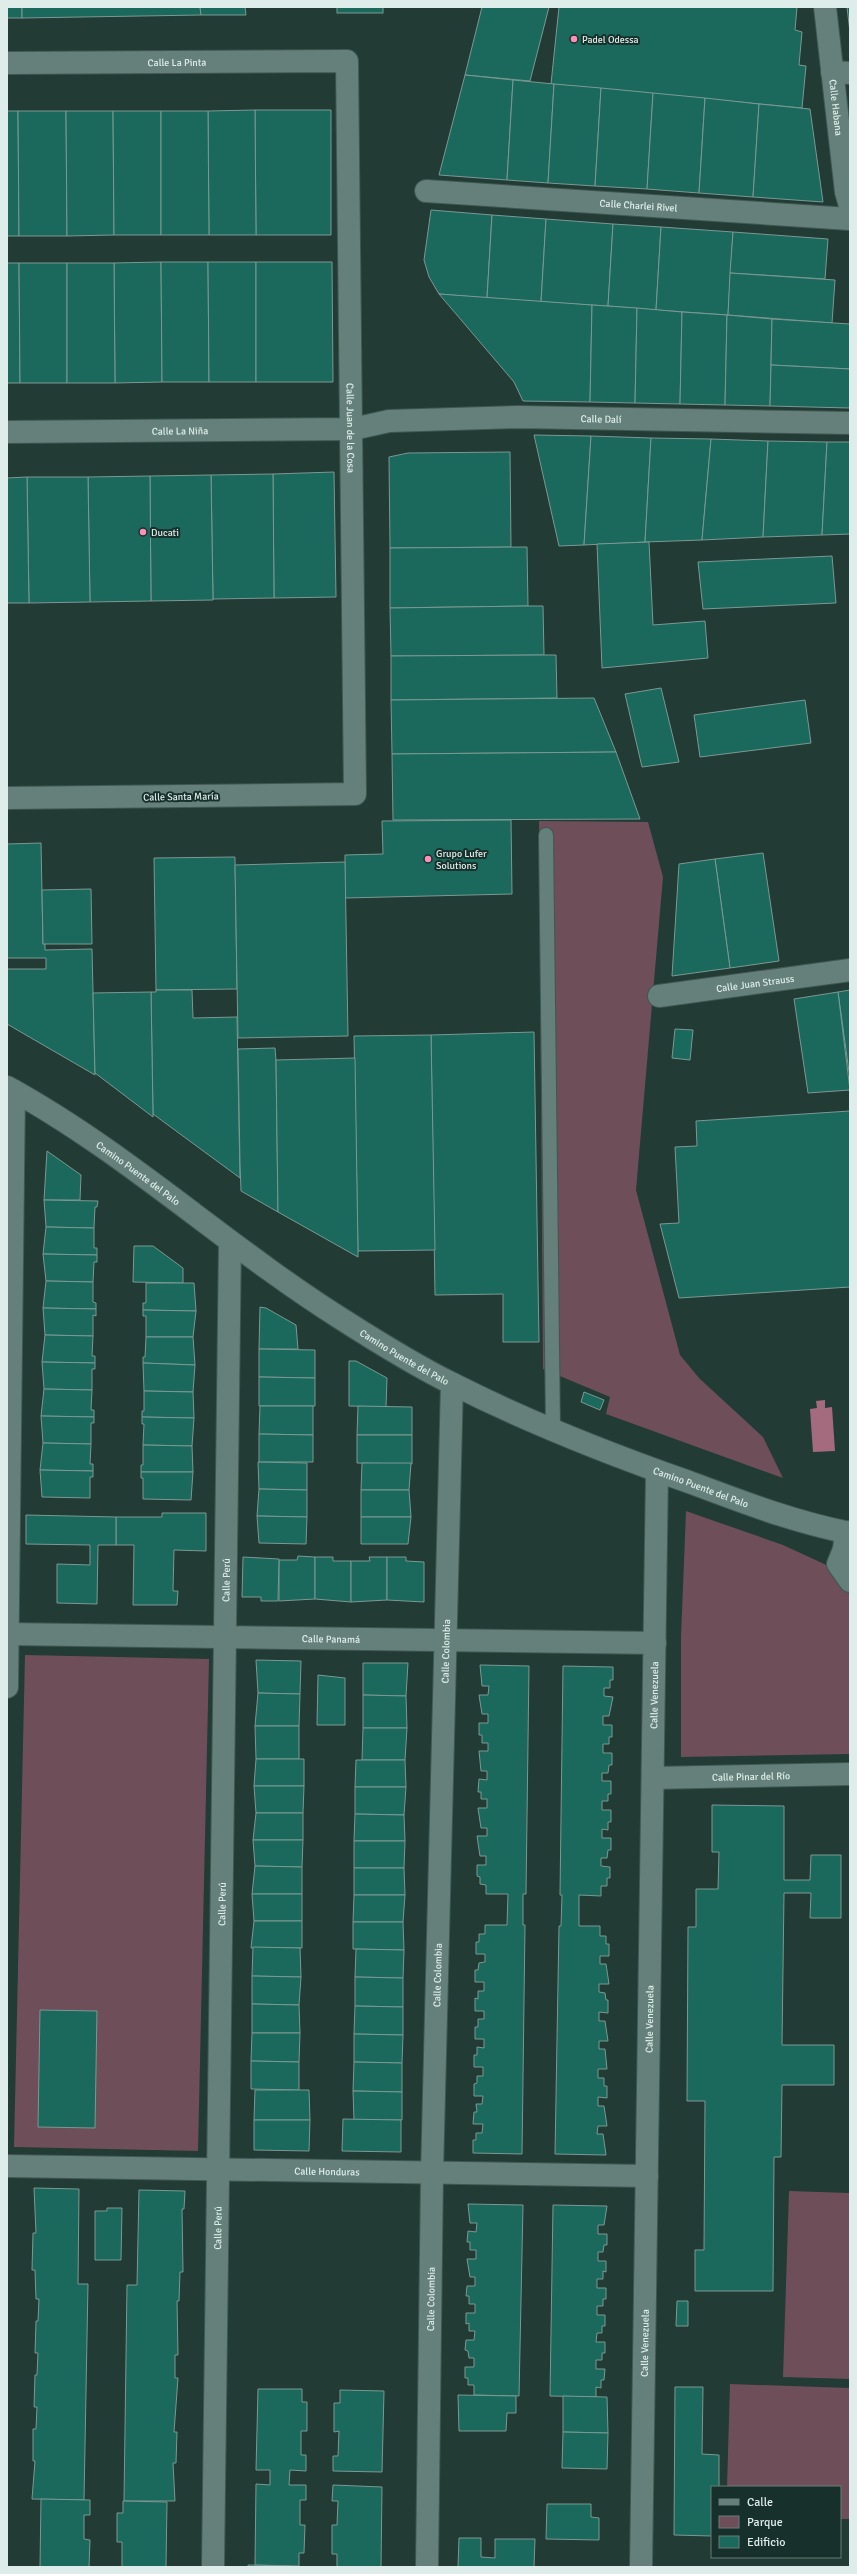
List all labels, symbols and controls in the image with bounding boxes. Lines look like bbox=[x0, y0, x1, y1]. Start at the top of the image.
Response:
marker: Padel Odessa bbox=[569, 34, 579, 44]
place label: Padel Odessa bbox=[582, 34, 639, 46]
street label: Calle La Pinta bbox=[148, 57, 206, 69]
street label: Calle Habana bbox=[826, 79, 845, 136]
street label: Calle Charlei Rivel bbox=[599, 197, 678, 215]
street label: Calle Juan de la Cosa bbox=[344, 383, 356, 473]
street label: Calle Dalí bbox=[580, 413, 622, 426]
street label: Calle La Niña bbox=[152, 425, 208, 438]
marker: Ducati bbox=[138, 527, 148, 537]
place label: Ducati bbox=[151, 527, 179, 539]
street label: Calle Santa María bbox=[143, 790, 219, 804]
place label: Grupo Lufer Solutions bbox=[436, 848, 487, 872]
marker: Grupo Lufer Solutions bbox=[423, 854, 433, 864]
street label: Calle Juan Strauss bbox=[715, 973, 796, 995]
street label: Camino Puente del Palo bbox=[93, 1139, 182, 1208]
street label: Camino Puente del Palo bbox=[357, 1327, 451, 1388]
street label: Camino Puente del Palo bbox=[651, 1465, 750, 1511]
street label: Calle Perú bbox=[220, 1558, 233, 1602]
street label: Calle Colombia bbox=[439, 1619, 453, 1683]
street label: Calle Panamá bbox=[302, 1633, 360, 1646]
street label: Calle Venezuela bbox=[648, 1661, 661, 1729]
street label: Calle Pinar del Río bbox=[712, 1770, 790, 1784]
street label: Calle Perú bbox=[216, 1882, 229, 1926]
street label: Calle Colombia bbox=[431, 1943, 445, 2007]
street label: Calle Venezuela bbox=[644, 1985, 656, 2053]
street label: Calle Honduras bbox=[294, 2165, 360, 2179]
street label: Calle Perú bbox=[212, 2206, 225, 2250]
street label: Calle Colombia bbox=[425, 2267, 438, 2331]
street label: Calle Venezuela bbox=[639, 2309, 652, 2377]
legend bbox=[711, 2486, 841, 2558]
text: Calle bbox=[747, 2495, 773, 2510]
text: Parque bbox=[747, 2515, 783, 2530]
text: Edificio bbox=[747, 2535, 785, 2550]

